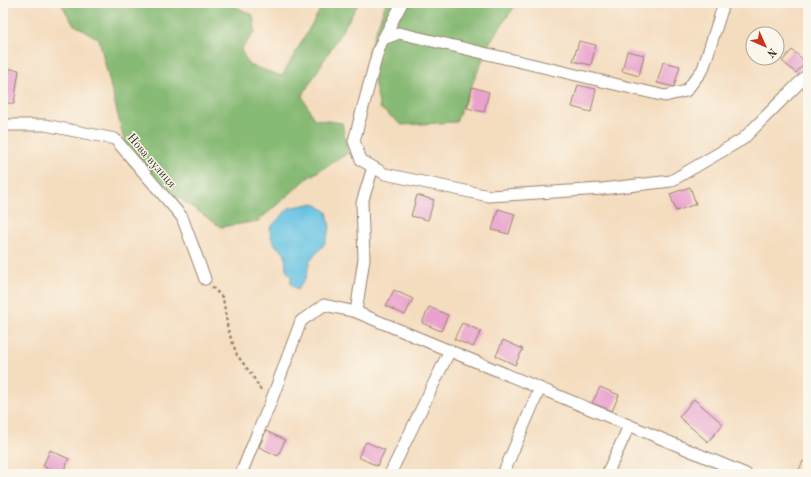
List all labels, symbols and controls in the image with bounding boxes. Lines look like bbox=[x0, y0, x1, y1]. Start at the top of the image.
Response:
north arrow bbox=[745, 26, 785, 66]
text: N bbox=[764, 45, 778, 59]
street label: Нова вулиця bbox=[124, 132, 178, 190]

